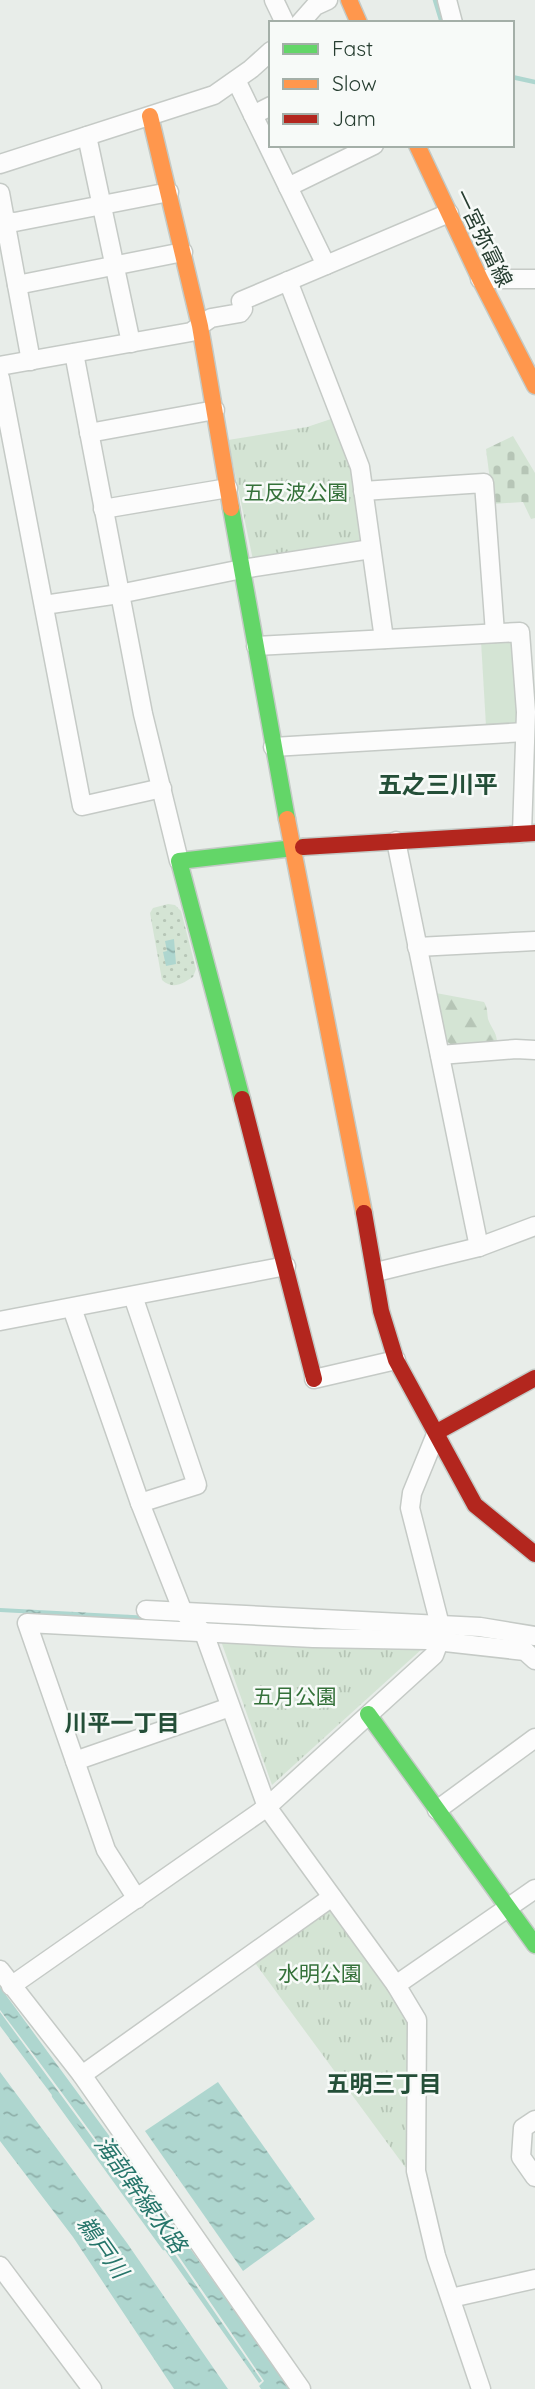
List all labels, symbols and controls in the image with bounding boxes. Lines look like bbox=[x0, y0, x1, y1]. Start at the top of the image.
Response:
legend bbox=[269, 21, 514, 147]
text: Fast bbox=[332, 35, 373, 61]
text: Slow bbox=[332, 70, 377, 96]
text: Jam bbox=[332, 105, 376, 131]
street label: 一宮弥富線 bbox=[449, 185, 519, 291]
park label: 五反波公園 bbox=[244, 479, 349, 505]
district label: 五之三川平 bbox=[378, 769, 498, 799]
park label: 五月公園 bbox=[253, 1683, 337, 1709]
district label: 川平一丁目 bbox=[65, 1708, 180, 1737]
park label: 水明公園 bbox=[278, 1960, 362, 1986]
district label: 五明三丁目 bbox=[327, 2069, 442, 2098]
water label: 海部幹線水路 bbox=[89, 2130, 194, 2260]
water label: 鵜戸川 bbox=[71, 2210, 136, 2286]

